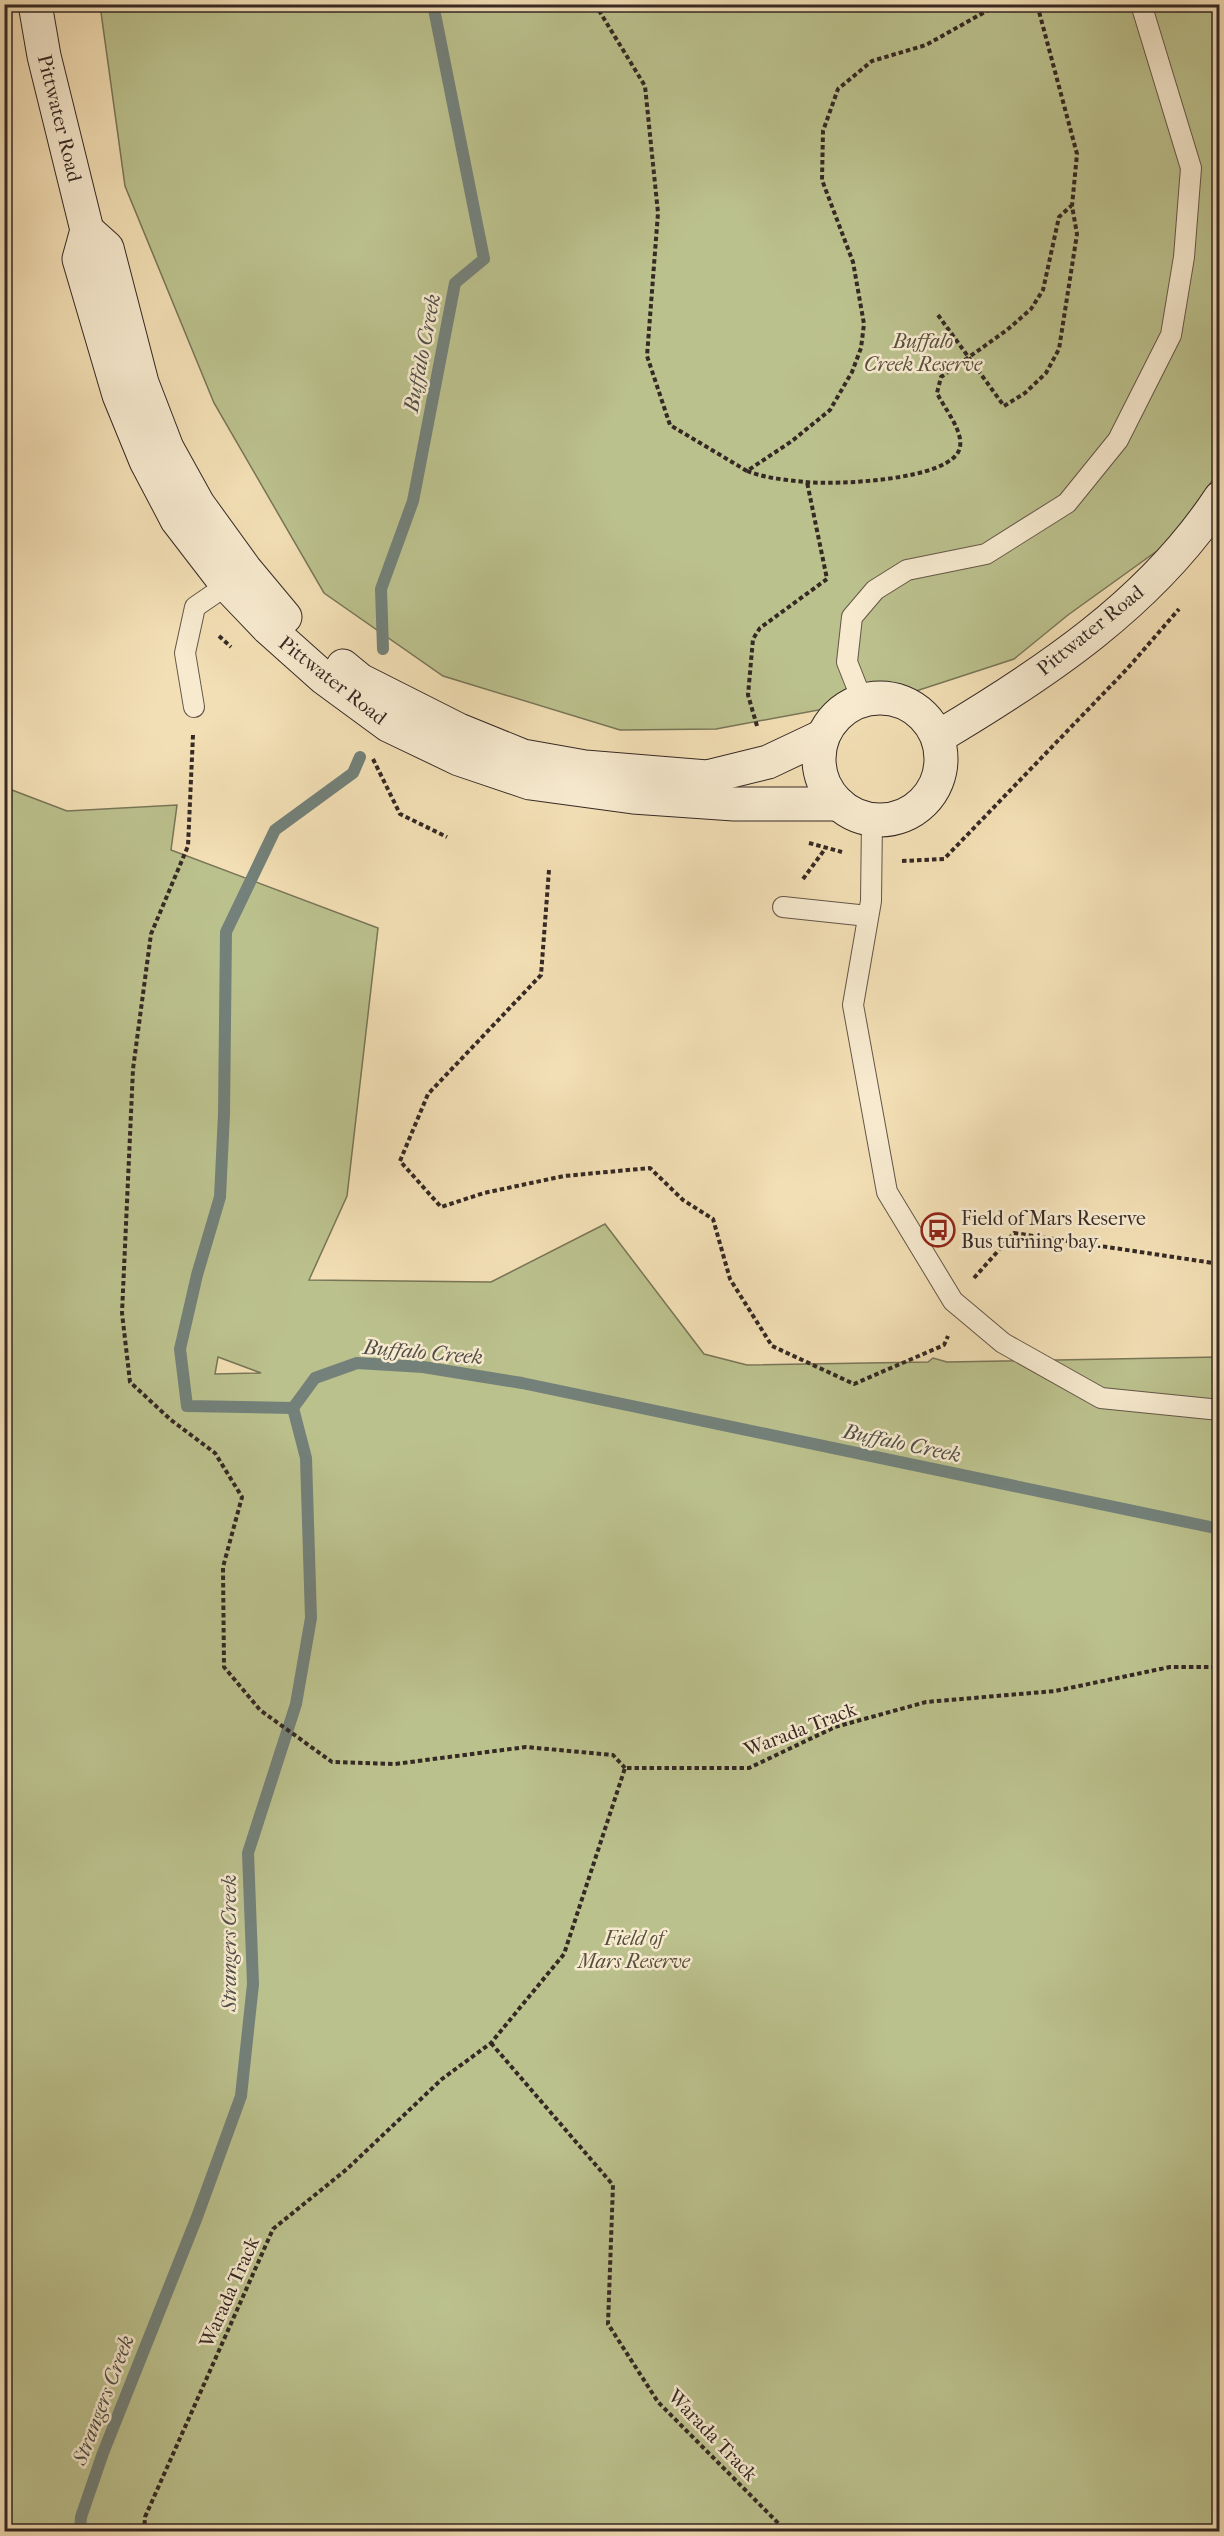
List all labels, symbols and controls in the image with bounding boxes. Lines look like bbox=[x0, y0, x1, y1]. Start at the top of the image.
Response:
street label: Pittwater Road bbox=[33, 52, 87, 185]
water label: Buffalo Creek bbox=[399, 292, 445, 415]
park label: Buffalo Creek Reserve bbox=[864, 330, 983, 376]
street label: Pittwater Road bbox=[1032, 580, 1149, 680]
street label: Pittwater Road bbox=[274, 631, 392, 730]
place label: Field of Mars Reserve Bus turning bay. bbox=[961, 1207, 1146, 1253]
bus stop icon: Field of Mars Reserve Bus turning bay. bbox=[920, 1212, 956, 1248]
water label: Buffalo Creek bbox=[361, 1335, 484, 1369]
water label: Buffalo Creek bbox=[840, 1419, 963, 1467]
street label: Warada Track bbox=[740, 1697, 860, 1762]
water label: Strangers Creek bbox=[217, 1874, 241, 2013]
park label: Field of Mars Reserve bbox=[576, 1927, 691, 1973]
street label: Warada Track bbox=[194, 2233, 264, 2352]
water label: Strangers Creek bbox=[67, 2332, 139, 2469]
street label: Warada Track bbox=[662, 2384, 763, 2486]

